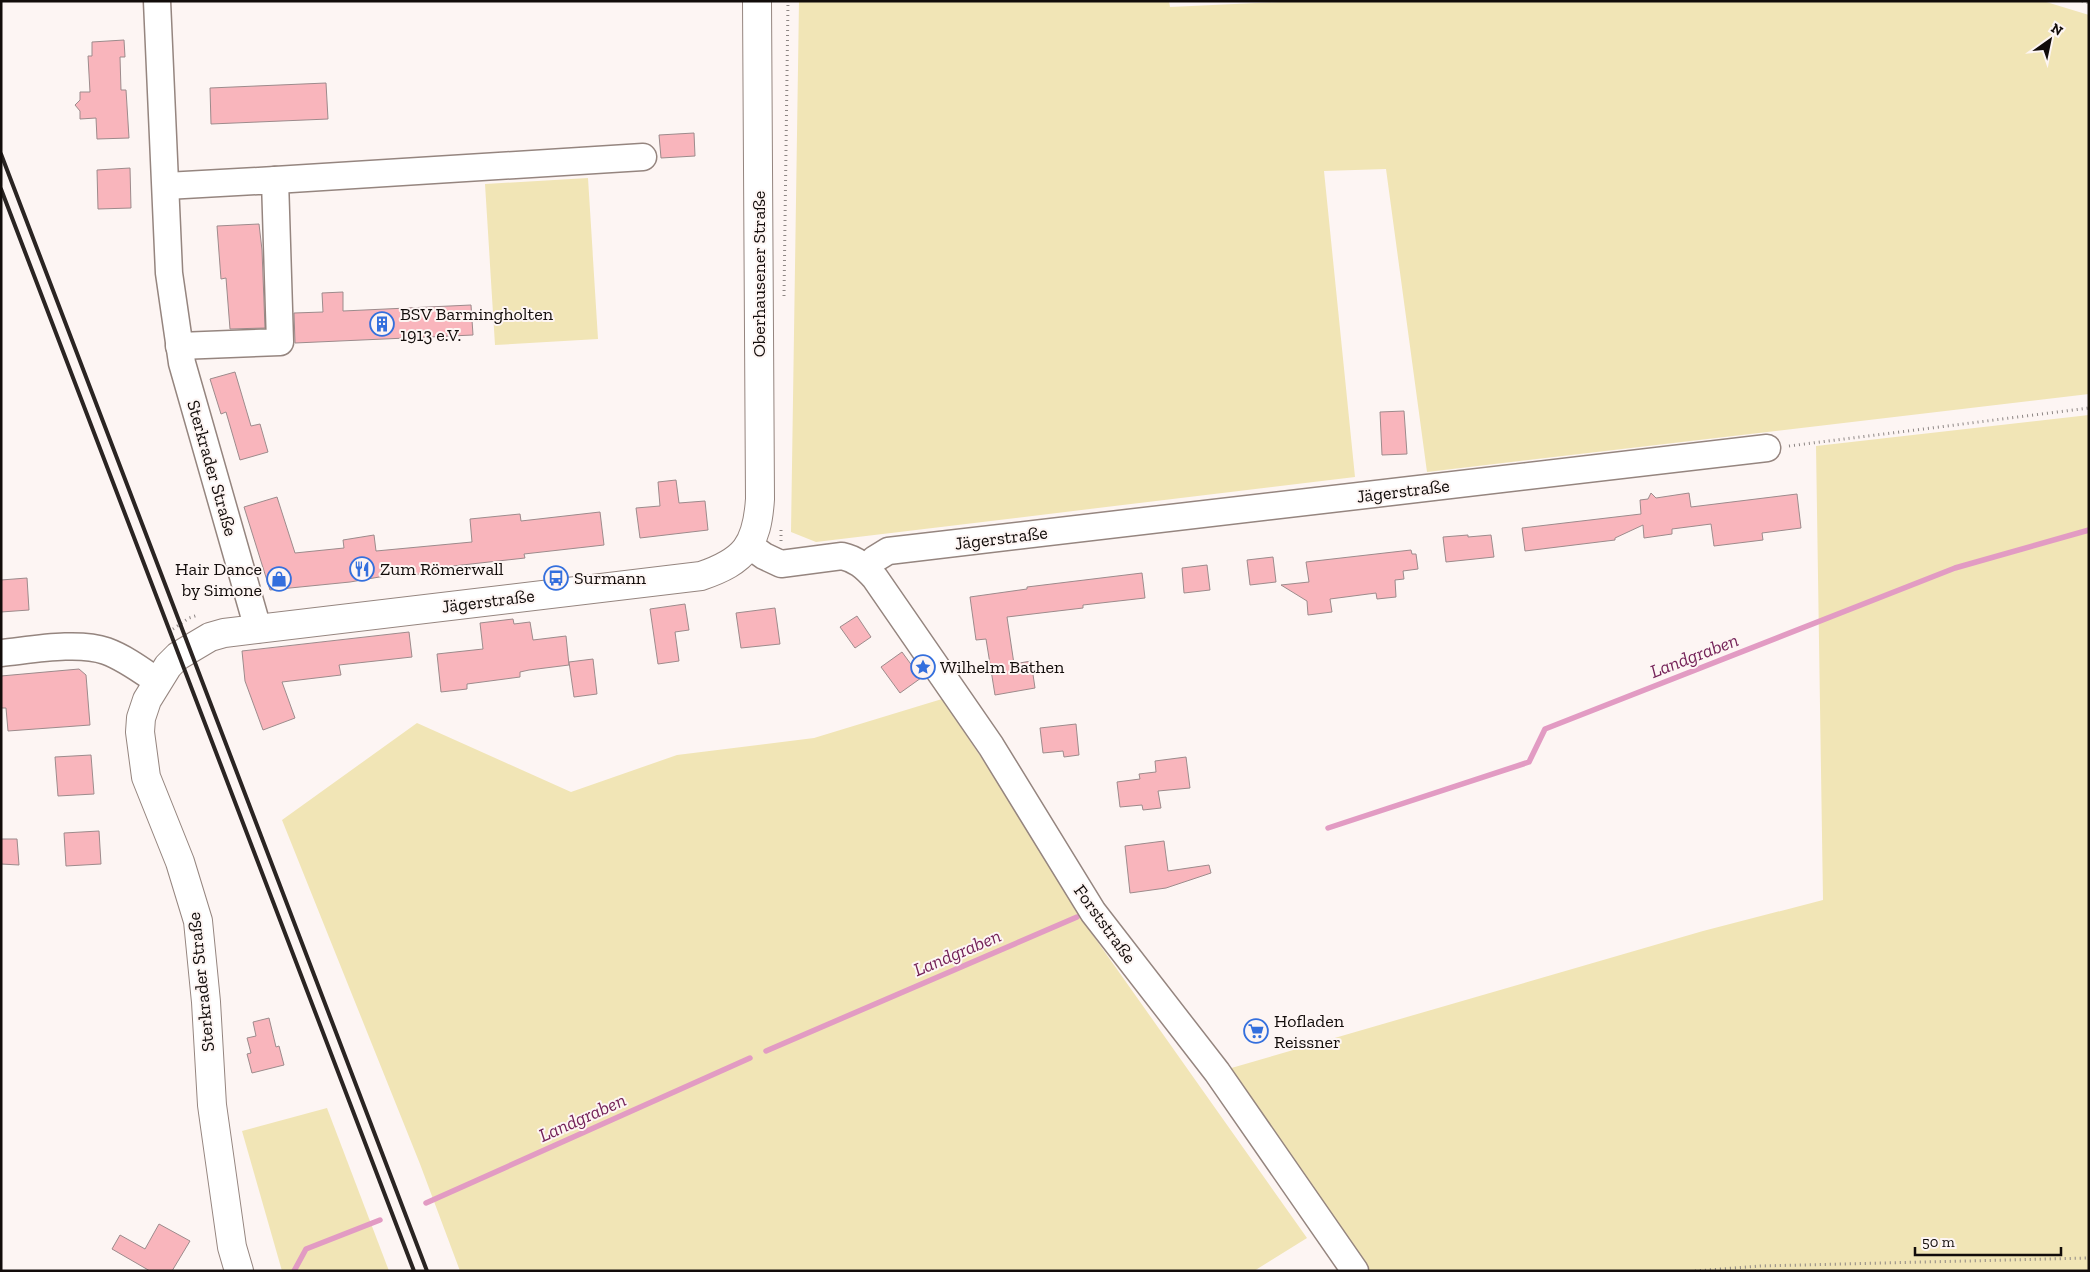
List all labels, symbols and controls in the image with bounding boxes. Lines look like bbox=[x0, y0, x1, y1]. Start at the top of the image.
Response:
north arrow bbox=[2025, 15, 2075, 65]
text: N bbox=[2048, 19, 2066, 40]
street label: Oberhausener Straße bbox=[748, 191, 770, 357]
place label: BSV Barmingholten 1913 e.V. bbox=[400, 303, 554, 346]
building icon: BSV Barmingholten 1913 e.V. bbox=[369, 311, 395, 337]
street label: Sterkrader Straße bbox=[182, 398, 242, 538]
street label: Jägerstraße bbox=[1355, 474, 1451, 508]
street label: Jägerstraße bbox=[953, 521, 1049, 555]
restaurant icon: Zum Römerwall bbox=[349, 556, 375, 582]
place label: Hair Dance by Simone bbox=[175, 558, 262, 601]
place label: Zum Römerwall bbox=[380, 558, 504, 580]
bus stop icon: Surmann bbox=[543, 565, 569, 591]
shop icon: Hair Dance by Simone bbox=[266, 566, 292, 592]
place label: Surmann bbox=[574, 567, 647, 589]
street label: Jägerstraße bbox=[440, 584, 536, 618]
water label: Landgraben bbox=[1647, 628, 1742, 683]
place icon: Wilhelm Bathen bbox=[910, 654, 936, 680]
place label: Wilhelm Bathen bbox=[940, 656, 1065, 678]
street label: Forststraße bbox=[1069, 880, 1141, 968]
street label: Sterkrader Straße bbox=[183, 911, 219, 1053]
water label: Landgraben bbox=[910, 924, 1004, 981]
place label: Hofladen Reissner bbox=[1274, 1010, 1345, 1053]
supermarket icon: Hofladen Reissner bbox=[1243, 1018, 1269, 1044]
water label: Landgraben bbox=[535, 1088, 629, 1147]
scale bar bbox=[1915, 1224, 2061, 1256]
text: 50 m bbox=[1922, 1233, 1955, 1251]

